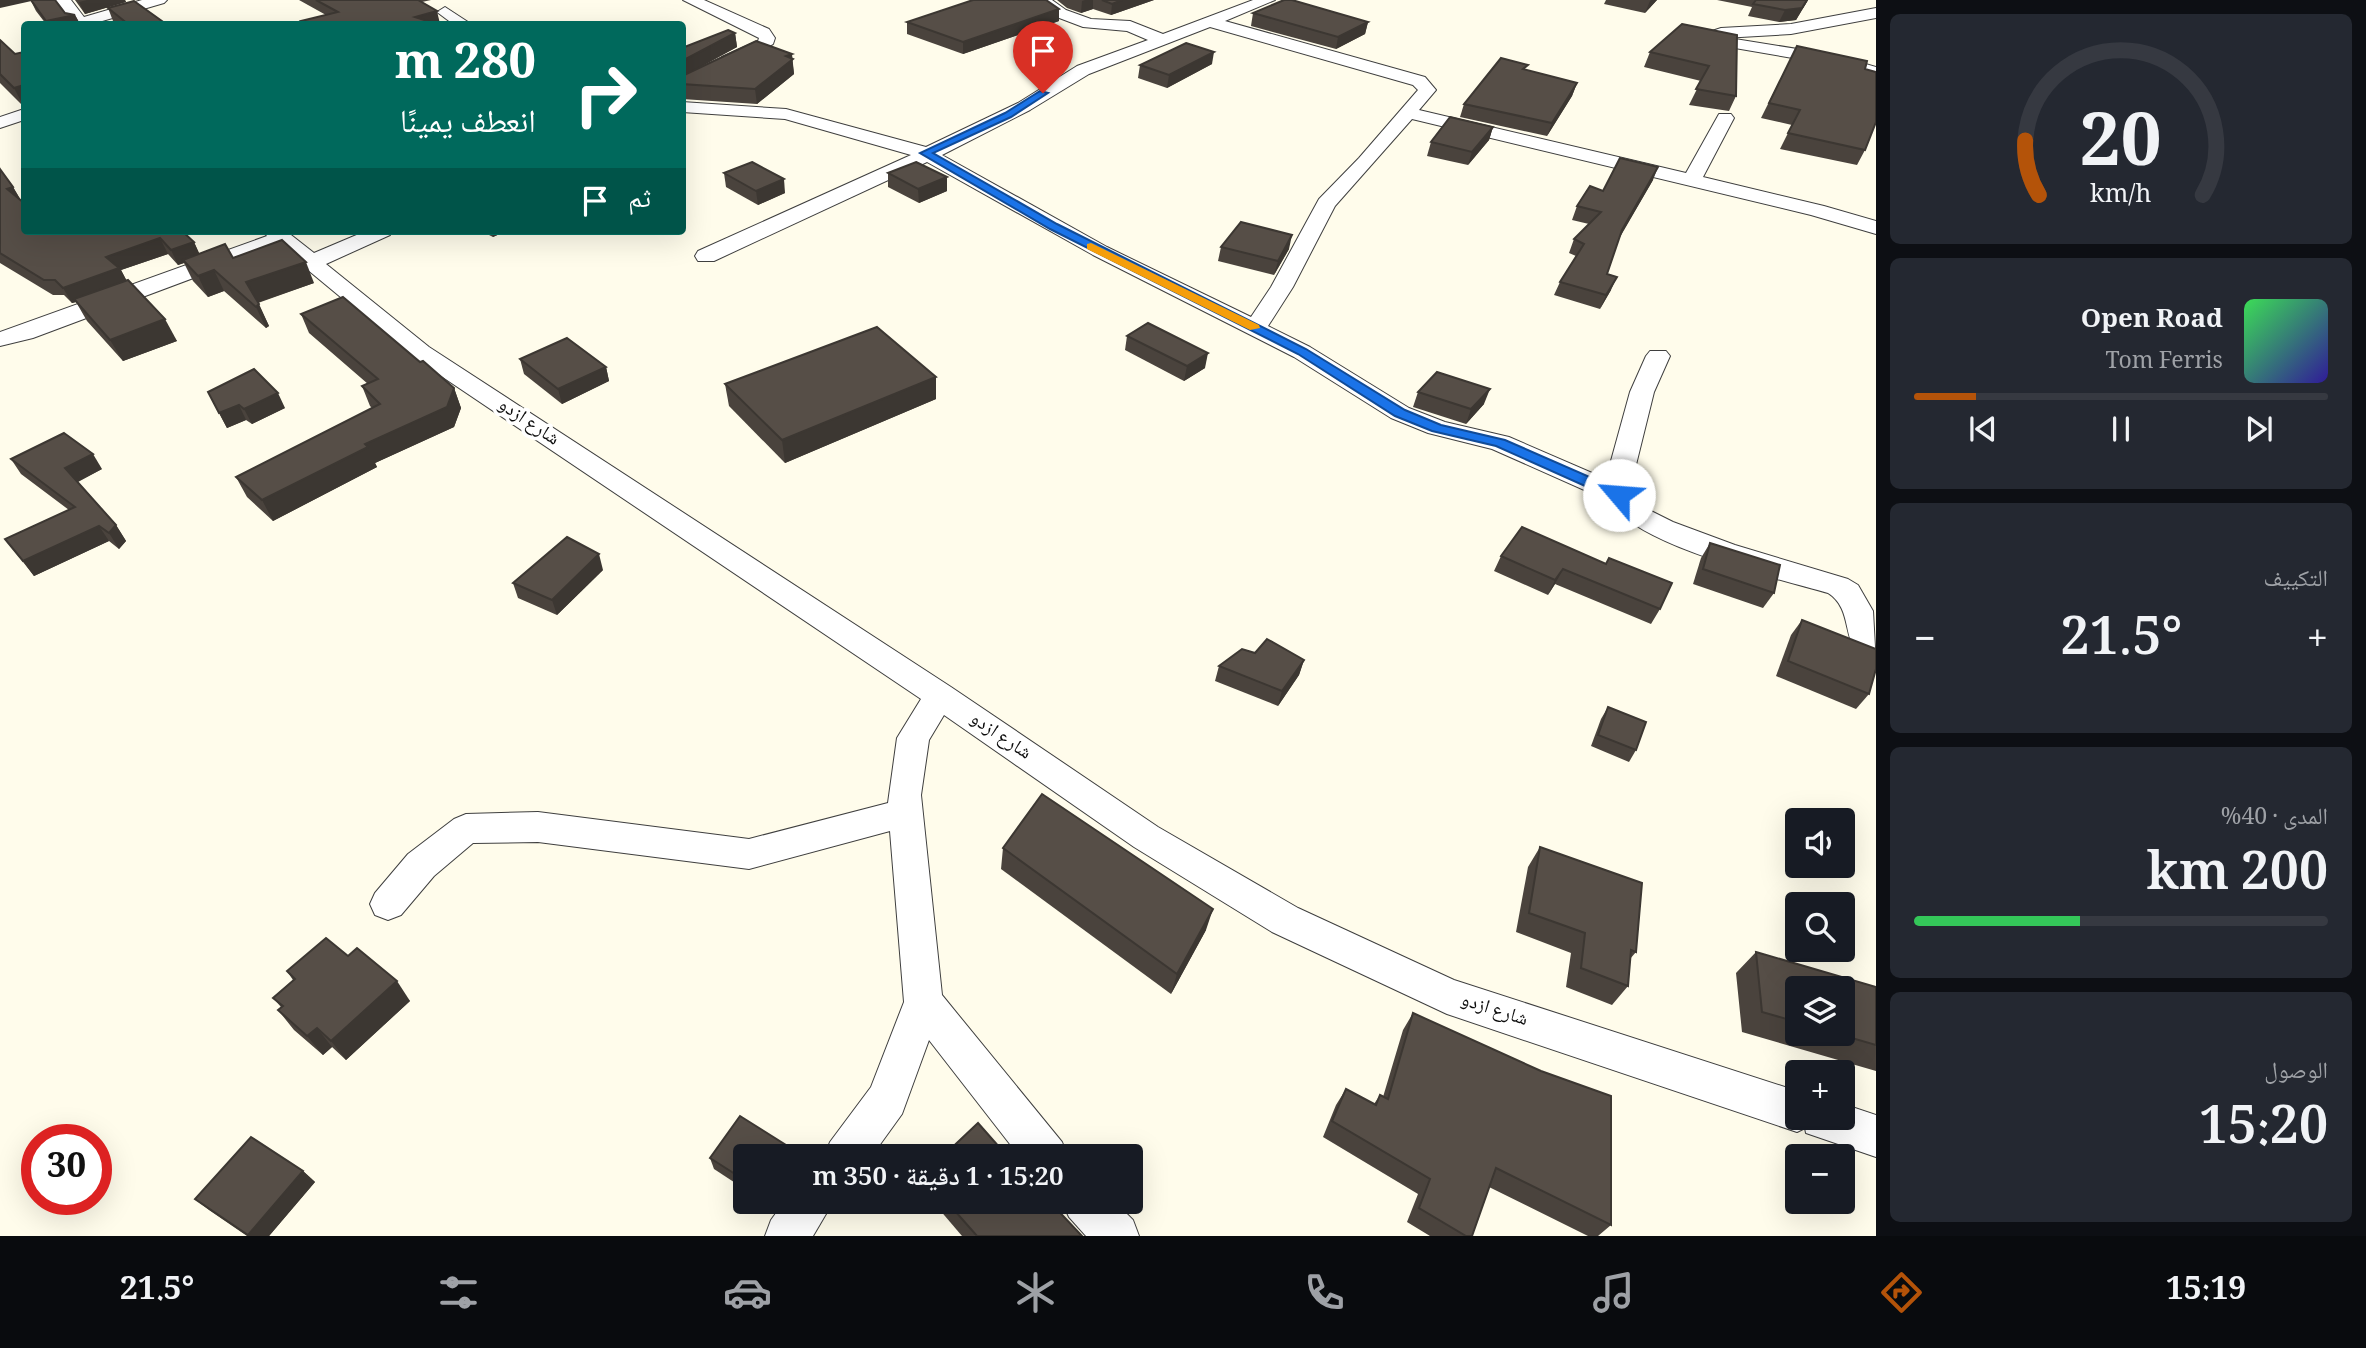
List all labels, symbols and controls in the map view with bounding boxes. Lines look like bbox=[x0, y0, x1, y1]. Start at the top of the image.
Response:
pin bbox=[1013, 21, 1073, 93]
text: 280 m bbox=[395, 26, 536, 109]
icon: arrive bbox=[1024, 32, 1062, 70]
icon: right bbox=[560, 49, 651, 140]
text: 20 bbox=[2080, 88, 2162, 212]
text: انعطف يمينًا bbox=[400, 98, 536, 152]
text: km/h bbox=[2090, 175, 2152, 218]
text: ثم bbox=[628, 179, 651, 223]
icon: arrive bbox=[576, 182, 614, 220]
text: Open Road bbox=[2081, 299, 2223, 343]
text: Tom Ferris bbox=[2106, 343, 2223, 383]
street label: شارع ازدو bbox=[490, 390, 566, 456]
icon: previous bbox=[1964, 410, 2002, 448]
icon: pause bbox=[2102, 410, 2140, 448]
icon: next bbox=[2240, 410, 2278, 448]
position arrow bbox=[1582, 458, 1656, 532]
text: التكييف bbox=[2263, 561, 2328, 601]
text: 21.5° bbox=[2060, 598, 2182, 687]
text: − bbox=[1914, 611, 1936, 676]
text: + bbox=[2307, 611, 2328, 676]
street label: شارع ازدو bbox=[962, 704, 1038, 770]
text: المدى · 40% bbox=[2221, 799, 2328, 839]
map controls bbox=[1785, 808, 1855, 1214]
button: sound bbox=[1785, 808, 1855, 878]
text: 200 km bbox=[2146, 833, 2328, 922]
button: search bbox=[1785, 892, 1855, 962]
button: layers bbox=[1785, 976, 1855, 1046]
street label: شارع ازدو bbox=[1456, 985, 1532, 1037]
text: الوصول bbox=[2264, 1053, 2328, 1093]
button: + bbox=[1785, 1060, 1855, 1130]
text: 15:20 bbox=[2199, 1087, 2328, 1176]
speed limit sign: 30 bbox=[21, 1124, 112, 1215]
button: − bbox=[1785, 1144, 1855, 1214]
text: 15:20 · 1 دقيقة · 350 m bbox=[812, 1157, 1064, 1201]
text: 21.5° bbox=[120, 1265, 194, 1319]
text: 15:19 bbox=[2166, 1265, 2246, 1319]
icon: filters bbox=[434, 1268, 483, 1317]
icon: car bbox=[723, 1268, 772, 1317]
icon: climate bbox=[1011, 1268, 1060, 1317]
icon: phone bbox=[1300, 1268, 1349, 1317]
icon: music bbox=[1589, 1268, 1638, 1317]
icon: directions bbox=[1877, 1268, 1926, 1317]

